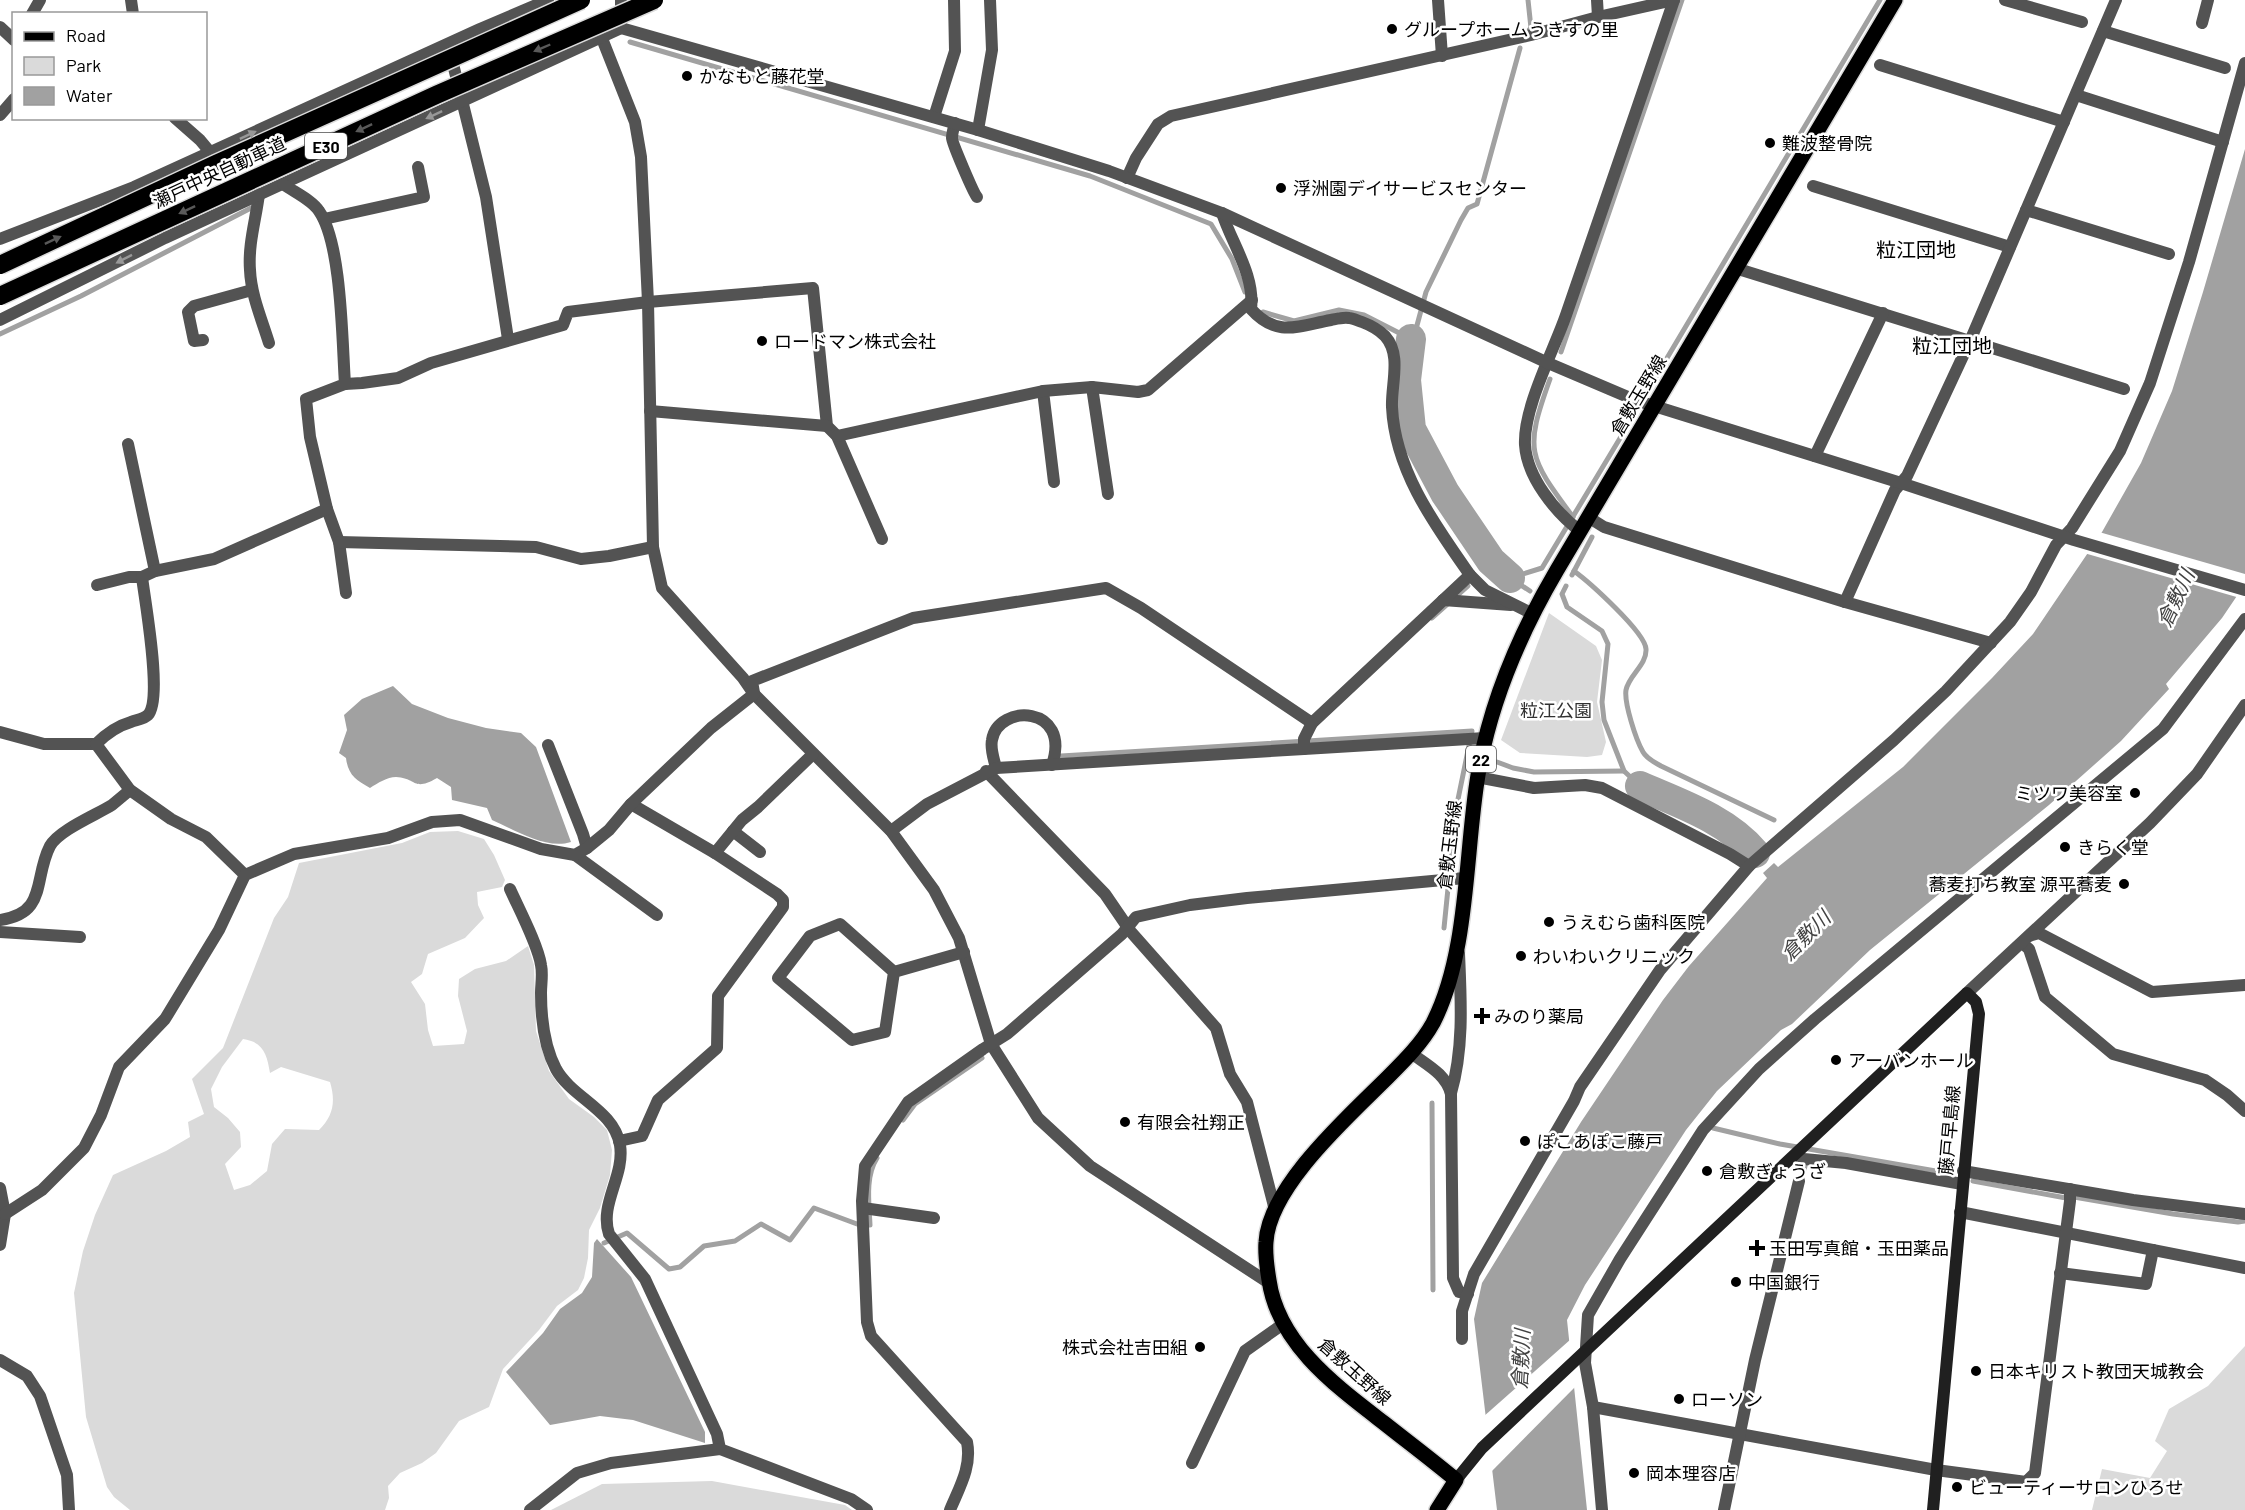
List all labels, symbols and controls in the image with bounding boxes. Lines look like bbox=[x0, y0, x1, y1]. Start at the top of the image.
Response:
legend bbox=[12, 12, 207, 120]
place label: グループホームうきすの里 bbox=[1404, 18, 1618, 40]
marker: グループホームうきすの里 bbox=[1385, 22, 1399, 36]
text: Road bbox=[66, 24, 106, 46]
one-way arrow bbox=[533, 43, 551, 53]
text: Park bbox=[66, 54, 101, 76]
place label: かなもと藤花堂 bbox=[699, 65, 825, 87]
marker: かなもと藤花堂 bbox=[680, 69, 694, 83]
text: Water bbox=[66, 84, 113, 106]
one-way arrow bbox=[425, 110, 442, 119]
one-way arrow bbox=[355, 123, 373, 133]
one-way arrow bbox=[239, 130, 257, 140]
street label: 瀬戸中央自動車道 bbox=[149, 132, 289, 212]
place label: 難波整骨院 bbox=[1782, 132, 1872, 154]
road number: E30 bbox=[305, 133, 347, 159]
marker: 難波整骨院 bbox=[1763, 136, 1777, 150]
place label: 浮洲園デイサービスセンター bbox=[1293, 177, 1527, 199]
marker: 浮洲園デイサービスセンター bbox=[1274, 181, 1288, 195]
one-way arrow bbox=[179, 205, 196, 214]
one-way arrow bbox=[45, 236, 62, 245]
district label: 粒江団地 bbox=[1876, 237, 1956, 261]
one-way arrow bbox=[115, 254, 132, 264]
place label: ロードマン株式会社 bbox=[774, 330, 936, 352]
district label: 粒江団地 bbox=[1912, 333, 1992, 357]
marker: ロードマン株式会社 bbox=[755, 334, 769, 348]
street label: 倉敷玉野線 bbox=[1605, 351, 1671, 439]
water label: 倉敷川 bbox=[2151, 564, 2199, 630]
park label: 粒江公園 bbox=[1520, 699, 1592, 721]
road number: 22 bbox=[1466, 746, 1496, 772]
place label: ミツワ美容室 bbox=[2015, 782, 2123, 804]
marker: ミツワ美容室 bbox=[2128, 786, 2142, 800]
street label: 倉敷玉野線 bbox=[1433, 799, 1465, 891]
place label: きらく堂 bbox=[2077, 836, 2149, 858]
marker: きらく堂 bbox=[2058, 840, 2072, 854]
place label: 蕎麦打ち教室 源平蕎麦 bbox=[1928, 873, 2112, 895]
marker: 蕎麦打ち教室 源平蕎麦 bbox=[2117, 877, 2131, 891]
water label: 倉敷川 bbox=[1775, 904, 1836, 965]
place label: うえむら歯科医院 bbox=[1561, 911, 1705, 933]
marker: うえむら歯科医院 bbox=[1542, 915, 1556, 929]
place label: わいわいクリニック bbox=[1533, 945, 1695, 967]
marker: わいわいクリニック bbox=[1514, 949, 1528, 963]
place label: みのり薬局 bbox=[1494, 1005, 1584, 1027]
marker: みのり薬局 bbox=[1475, 1009, 1489, 1023]
place label: アーバンホール bbox=[1848, 1049, 1974, 1071]
marker: アーバンホール bbox=[1829, 1053, 1843, 1067]
street label: 藤戸早島線 bbox=[1934, 1084, 1964, 1176]
place label: 有限会社翔正 bbox=[1137, 1111, 1245, 1133]
marker: 有限会社翔正 bbox=[1118, 1115, 1132, 1129]
place label: ぽこあぽこ藤戸 bbox=[1537, 1130, 1663, 1152]
marker: ぽこあぽこ藤戸 bbox=[1518, 1134, 1532, 1148]
place label: 倉敷ぎょうざ bbox=[1719, 1160, 1826, 1182]
marker: 倉敷ぎょうざ bbox=[1700, 1164, 1714, 1178]
place label: 玉田写真館・玉田薬品 bbox=[1769, 1237, 1949, 1259]
marker: 玉田写真館・玉田薬品 bbox=[1750, 1241, 1764, 1255]
place label: 中国銀行 bbox=[1748, 1271, 1820, 1293]
marker: 中国銀行 bbox=[1729, 1275, 1743, 1289]
water label: 倉敷川 bbox=[1506, 1326, 1534, 1390]
street label: 倉敷玉野線 bbox=[1314, 1333, 1396, 1409]
place label: 株式会社吉田組 bbox=[1062, 1336, 1188, 1358]
marker: 株式会社吉田組 bbox=[1193, 1340, 1207, 1354]
place label: 日本キリスト教団天城教会 bbox=[1988, 1360, 2204, 1382]
marker: 日本キリスト教団天城教会 bbox=[1969, 1364, 1983, 1378]
place label: ローソン bbox=[1691, 1388, 1763, 1410]
marker: ローソン bbox=[1672, 1392, 1686, 1406]
place label: 岡本理容店 bbox=[1646, 1462, 1736, 1484]
marker: 岡本理容店 bbox=[1627, 1466, 1641, 1480]
place label: ビューティーサロンひろせ bbox=[1969, 1476, 2184, 1498]
marker: ビューティーサロンひろせ bbox=[1950, 1480, 1964, 1494]

